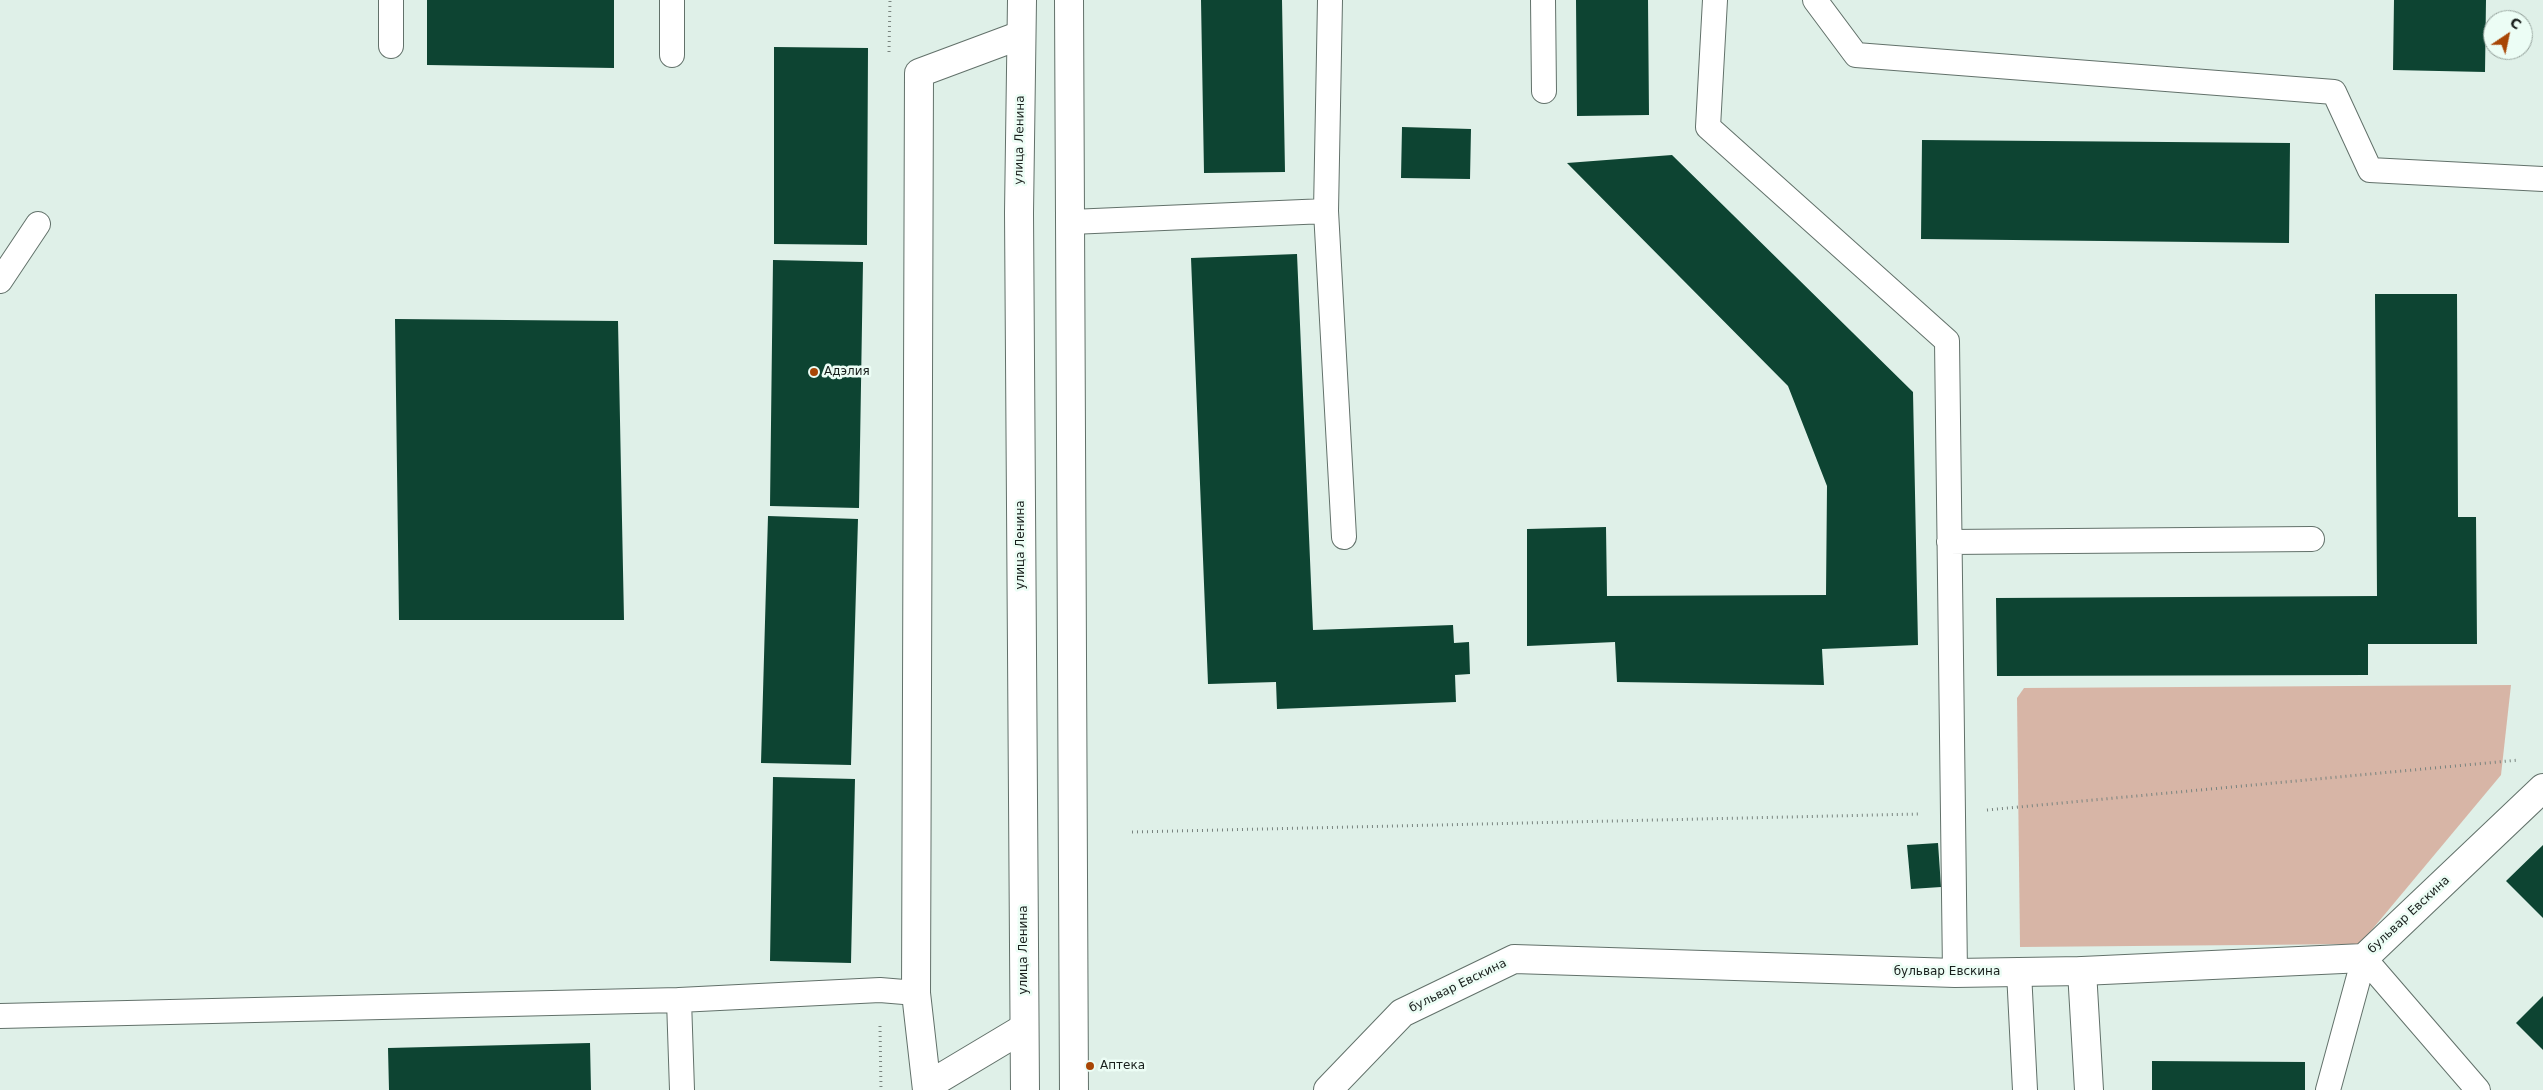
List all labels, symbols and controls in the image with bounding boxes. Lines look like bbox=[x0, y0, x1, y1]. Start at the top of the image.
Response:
north arrow bbox=[2483, 10, 2533, 60]
text: С bbox=[2507, 14, 2525, 33]
street label: улица Ленина bbox=[1012, 95, 1028, 185]
place label: Адэлия bbox=[824, 365, 870, 379]
marker: Адэлия bbox=[808, 366, 820, 378]
street label: улица Ленина bbox=[1014, 500, 1028, 590]
street label: бульвар Евскина bbox=[2365, 873, 2453, 957]
street label: улица Ленина bbox=[1017, 905, 1031, 995]
street label: бульвар Евскина bbox=[1407, 956, 1509, 1016]
street label: бульвар Евскина bbox=[1894, 965, 2000, 979]
place label: Аптека bbox=[1100, 1059, 1145, 1073]
marker: Аптека bbox=[1084, 1060, 1096, 1072]

